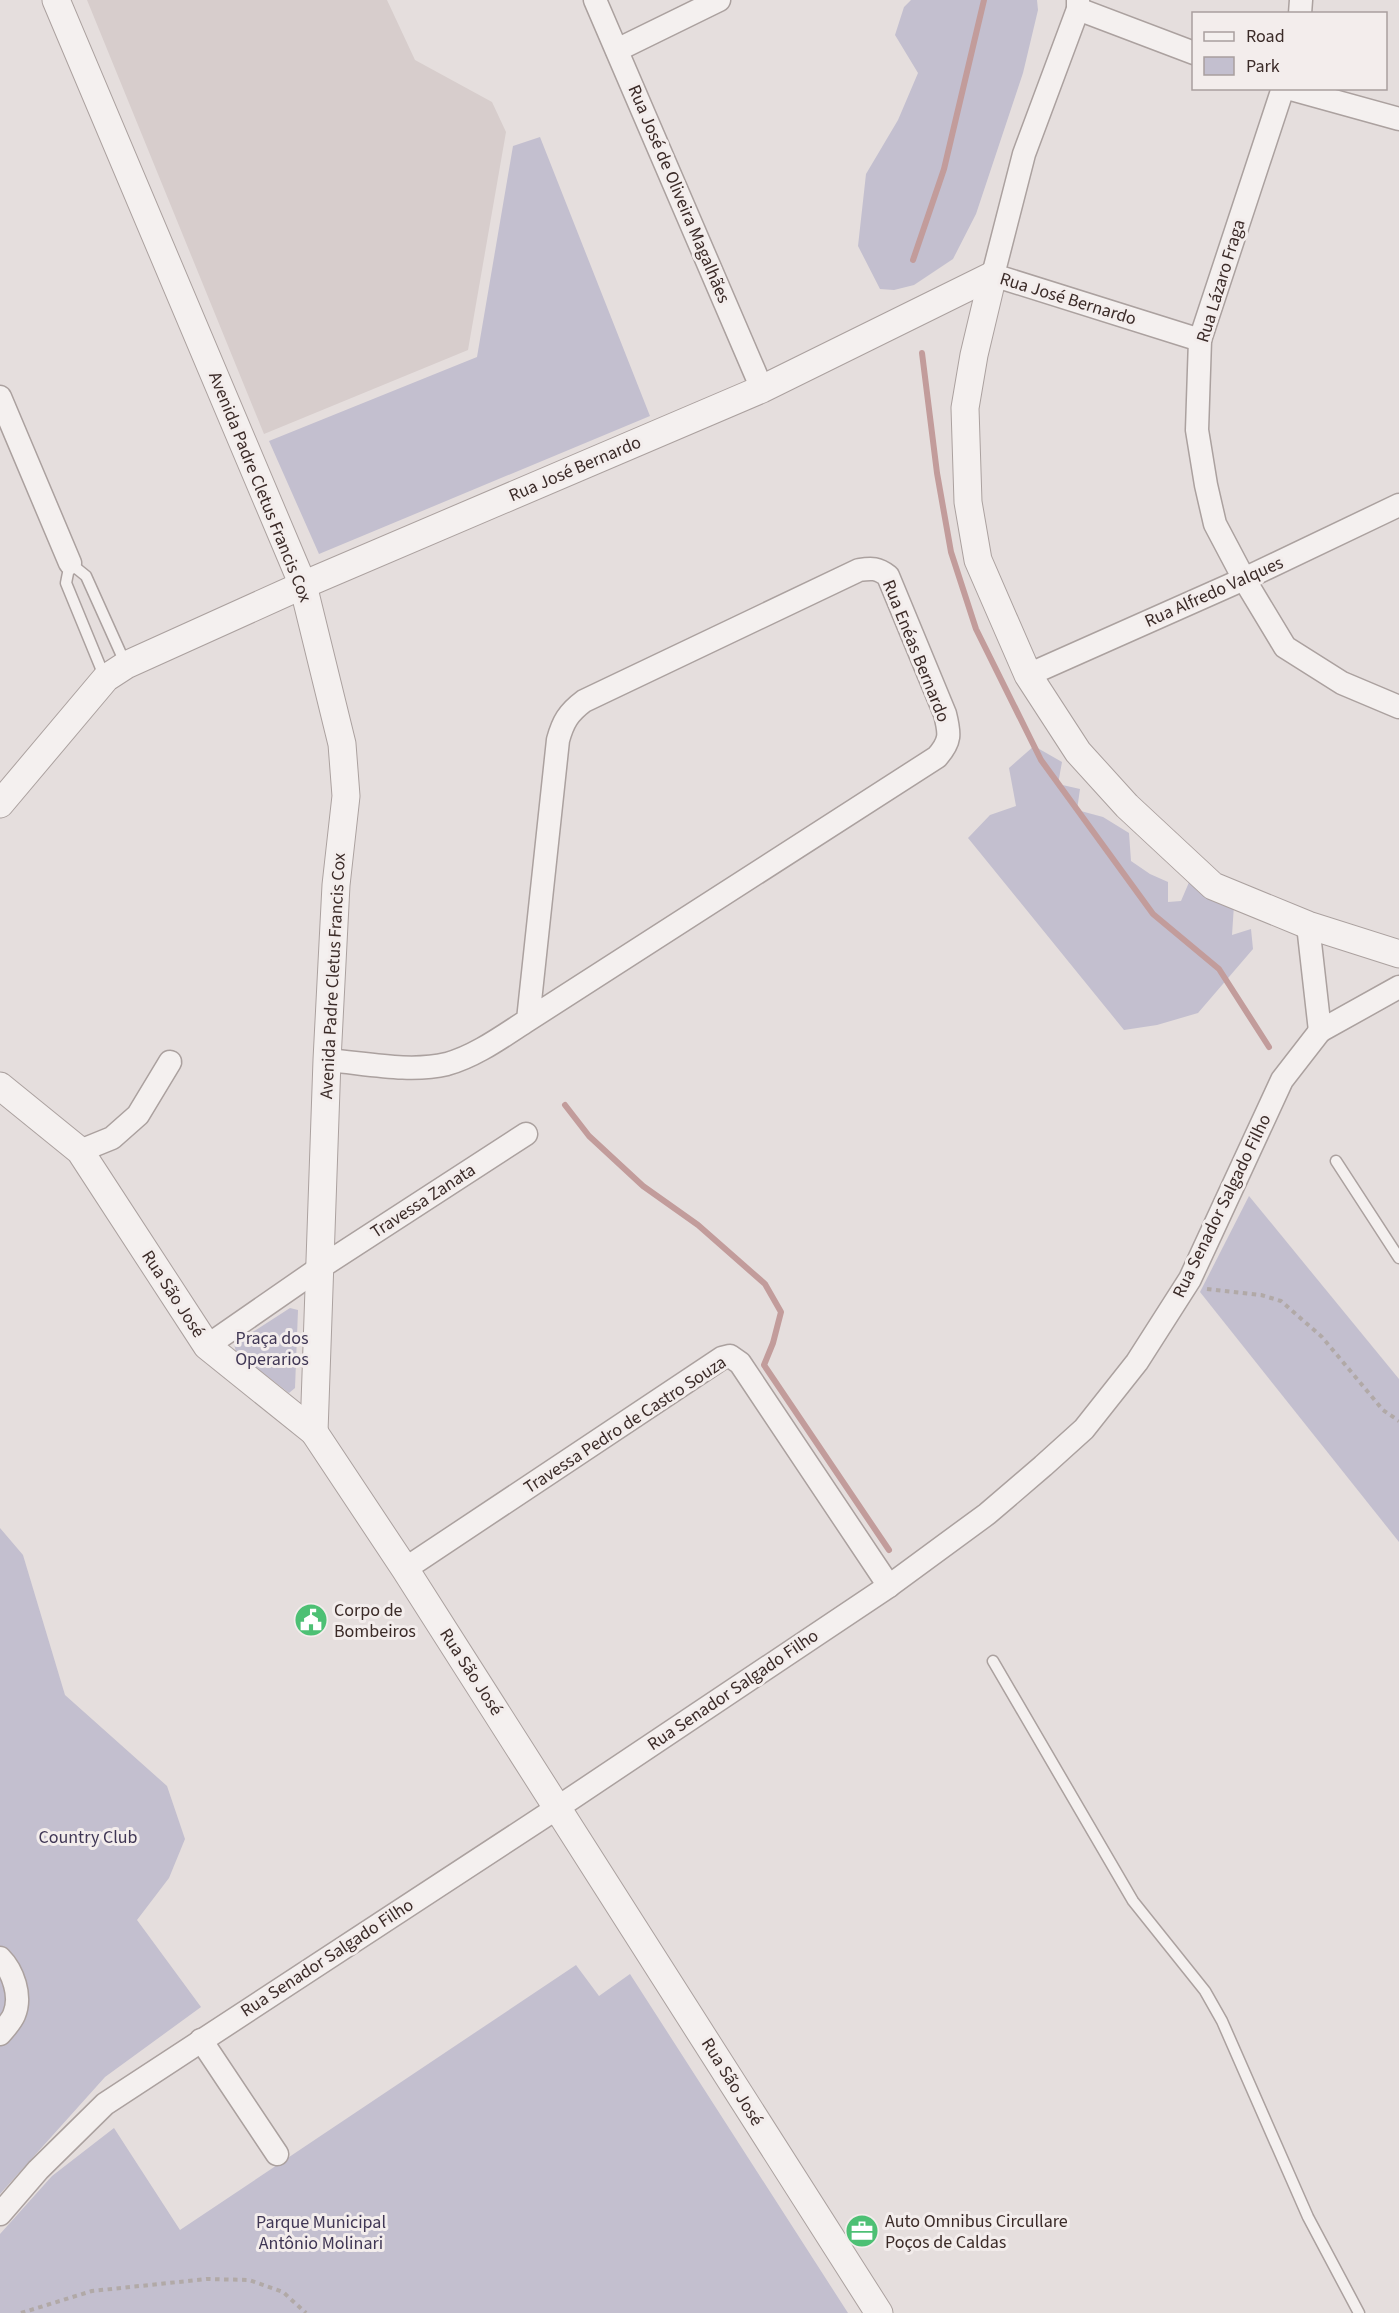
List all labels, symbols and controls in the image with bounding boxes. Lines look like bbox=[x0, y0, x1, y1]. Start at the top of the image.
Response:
legend bbox=[1192, 12, 1387, 90]
text: Road bbox=[1246, 24, 1285, 49]
text: Park bbox=[1246, 54, 1280, 79]
street label: Rua José de Oliveira Magalhães bbox=[622, 81, 736, 307]
street label: Rua Lázaro Fraga bbox=[1190, 216, 1252, 346]
street label: Rua José Bernardo bbox=[997, 266, 1139, 332]
street label: Avenida Padre Cletus Francis Cox bbox=[202, 368, 318, 606]
street label: Rua José Bernardo bbox=[505, 430, 645, 508]
street label: Rua Alfredo Valques bbox=[1141, 550, 1287, 634]
street label: Rua Enéas Bernardo bbox=[876, 576, 956, 726]
street label: Avenida Padre Cletus Francis Cox bbox=[314, 852, 352, 1100]
street label: Rua Senador Salgado Filho bbox=[1167, 1110, 1277, 1302]
street label: Travessa Zanata bbox=[366, 1158, 480, 1244]
street label: Rua São José bbox=[135, 1245, 211, 1343]
park label: Praça dos Operarios bbox=[235, 1326, 309, 1372]
street label: Travessa Pedro de Castro Souza bbox=[519, 1350, 731, 1500]
place label: Corpo de Bombeiros bbox=[334, 1598, 416, 1644]
public building icon: Corpo de Bombeiros bbox=[293, 1602, 329, 1638]
street label: Rua São José bbox=[433, 1623, 509, 1721]
street label: Rua Senador Salgado Filho bbox=[642, 1623, 824, 1757]
park label: Country Club bbox=[38, 1825, 138, 1850]
street label: Rua Senador Salgado Filho bbox=[236, 1893, 418, 2023]
street label: Rua São José bbox=[695, 2033, 769, 2131]
place label: Auto Omnibus Circullare Poços de Caldas bbox=[885, 2209, 1068, 2255]
park label: Parque Municipal Antônio Molinari bbox=[256, 2210, 386, 2256]
office icon: Auto Omnibus Circullare Poços de Caldas bbox=[844, 2213, 880, 2249]

